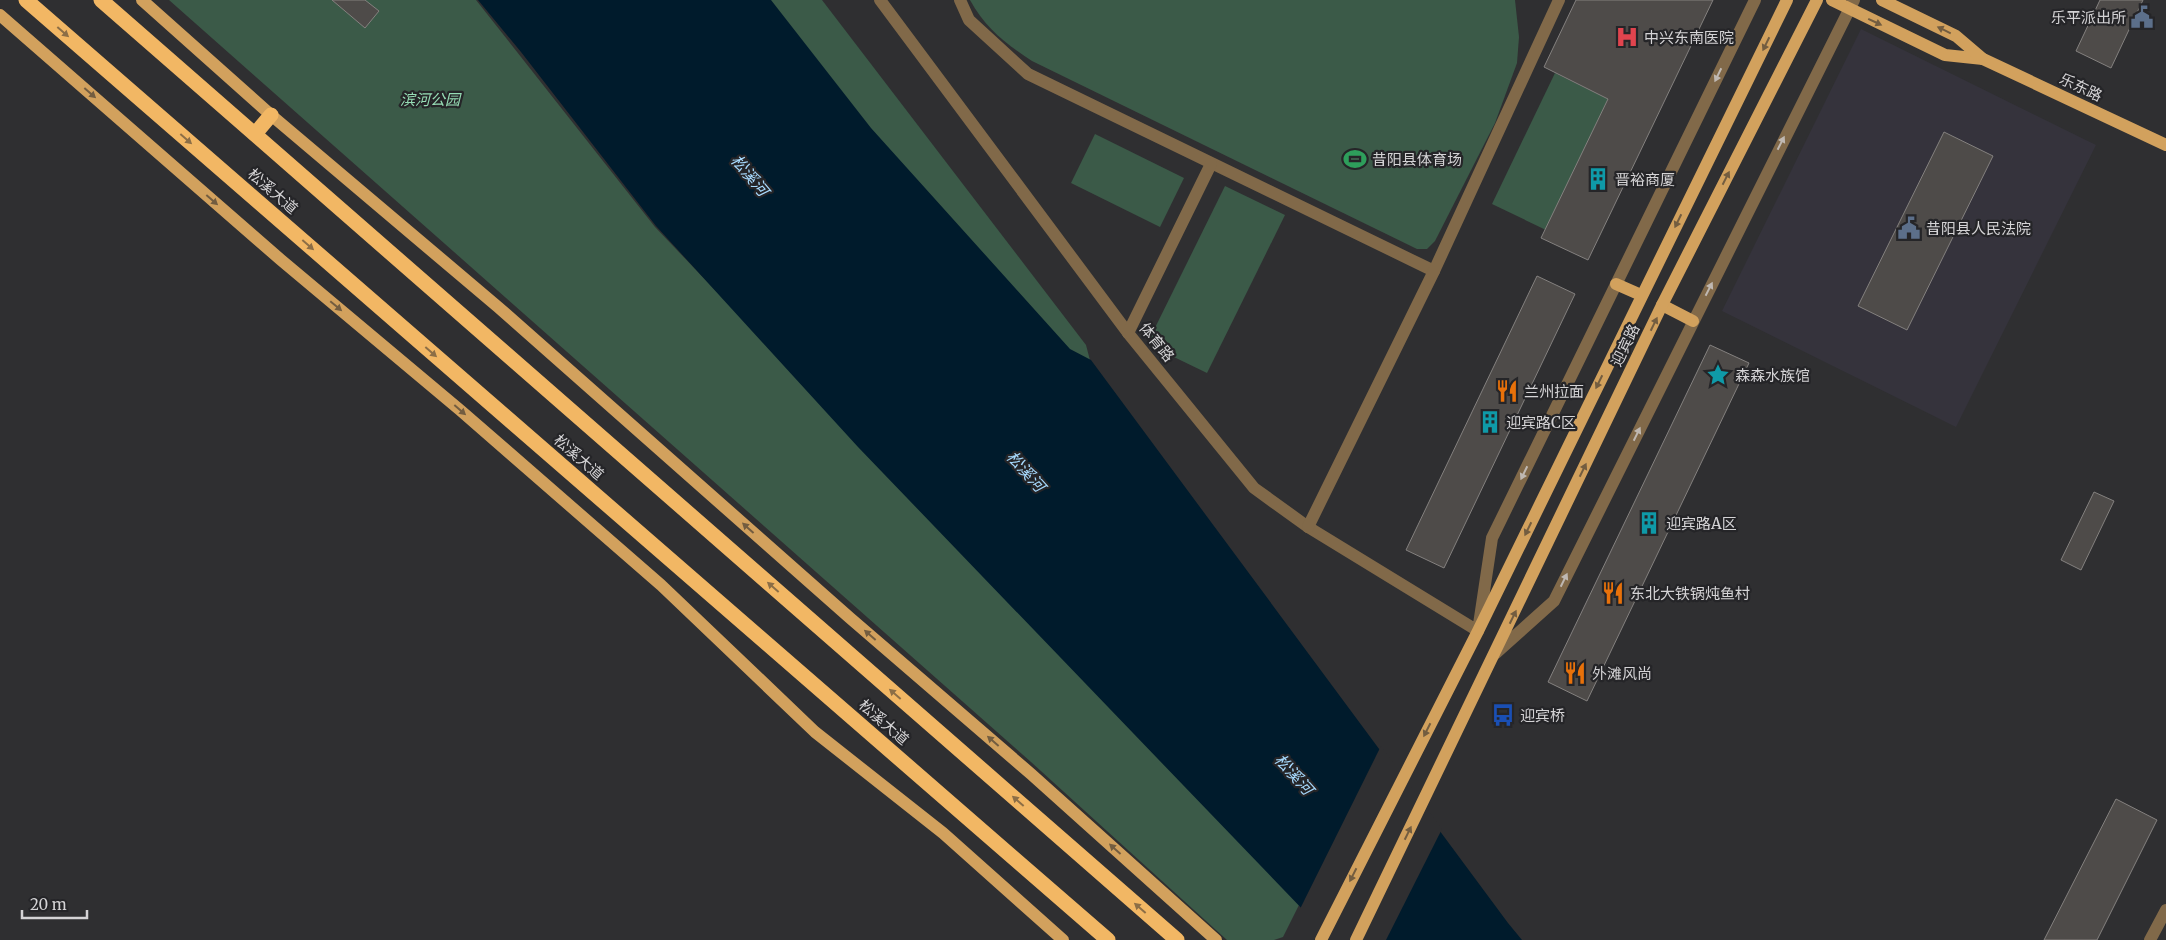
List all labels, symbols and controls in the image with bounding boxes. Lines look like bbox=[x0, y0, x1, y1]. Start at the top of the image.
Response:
public building icon: 乐平派出所 bbox=[2129, 4, 2155, 30]
place label: 乐平派出所 bbox=[2051, 8, 2126, 27]
one-way arrow bbox=[1868, 18, 1882, 26]
hospital icon: 中兴东南医院 bbox=[1614, 24, 1640, 50]
one-way arrow bbox=[56, 26, 68, 38]
one-way arrow bbox=[1937, 26, 1951, 34]
place label: 中兴东南医院 bbox=[1644, 28, 1734, 47]
one-way arrow bbox=[1761, 37, 1769, 51]
one-way arrow bbox=[1714, 68, 1722, 82]
street label: 乐东路 bbox=[2057, 69, 2105, 105]
one-way arrow bbox=[83, 87, 96, 98]
park label: 滨河公园 bbox=[400, 90, 462, 109]
one-way arrow bbox=[179, 133, 192, 144]
one-way arrow bbox=[1777, 136, 1785, 150]
sports icon: 昔阳县体育场 bbox=[1342, 146, 1368, 172]
water label: 松溪河 bbox=[727, 150, 775, 202]
place label: 昔阳县体育场 bbox=[1372, 150, 1462, 169]
street label: 松溪大道 bbox=[244, 164, 302, 218]
building icon: 晋裕商厦 bbox=[1585, 166, 1611, 192]
place label: 晋裕商厦 bbox=[1615, 170, 1675, 189]
one-way arrow bbox=[1722, 171, 1731, 186]
one-way arrow bbox=[206, 194, 219, 205]
one-way arrow bbox=[1674, 214, 1682, 228]
public building icon: 昔阳县人民法院 bbox=[1896, 215, 1922, 241]
place label: 昔阳县人民法院 bbox=[1926, 219, 2031, 238]
one-way arrow bbox=[302, 239, 314, 251]
one-way arrow bbox=[1705, 282, 1713, 296]
one-way arrow bbox=[329, 300, 342, 311]
one-way arrow bbox=[1650, 317, 1658, 331]
street label: 体育路 bbox=[1135, 319, 1179, 365]
street label: 迎宾路 bbox=[1607, 321, 1643, 369]
one-way arrow bbox=[424, 346, 437, 357]
place icon: 森森水族馆 bbox=[1705, 362, 1731, 388]
place label: 森森水族馆 bbox=[1735, 366, 1810, 385]
one-way arrow bbox=[1595, 375, 1603, 390]
restaurant icon: 兰州拉面 bbox=[1494, 378, 1520, 404]
place label: 兰州拉面 bbox=[1524, 382, 1584, 401]
one-way arrow bbox=[453, 405, 466, 416]
building icon: 迎宾路C区 bbox=[1477, 409, 1503, 435]
place label: 迎宾路C区 bbox=[1506, 413, 1576, 432]
one-way arrow bbox=[1633, 427, 1641, 441]
street label: 松溪大道 bbox=[550, 430, 608, 484]
water label: 松溪河 bbox=[1003, 446, 1051, 498]
one-way arrow bbox=[1580, 463, 1588, 477]
one-way arrow bbox=[1520, 466, 1528, 480]
building icon: 迎宾路A区 bbox=[1636, 510, 1662, 536]
place label: 迎宾路A区 bbox=[1666, 514, 1737, 533]
one-way arrow bbox=[1524, 521, 1532, 536]
one-way arrow bbox=[742, 522, 754, 534]
one-way arrow bbox=[1560, 573, 1568, 587]
restaurant icon: 东北大铁锅炖鱼村 bbox=[1600, 580, 1626, 606]
one-way arrow bbox=[767, 581, 779, 593]
place label: 东北大铁锅炖鱼村 bbox=[1630, 584, 1750, 603]
one-way arrow bbox=[1509, 610, 1517, 624]
one-way arrow bbox=[863, 630, 876, 641]
restaurant icon: 外滩风尚 bbox=[1562, 660, 1588, 686]
place label: 外滩风尚 bbox=[1592, 664, 1652, 683]
one-way arrow bbox=[890, 688, 902, 700]
street label: 松溪大道 bbox=[855, 695, 913, 749]
bus stop icon: 迎宾桥 bbox=[1490, 702, 1516, 728]
place label: 迎宾桥 bbox=[1520, 706, 1565, 725]
one-way arrow bbox=[1423, 723, 1431, 738]
one-way arrow bbox=[987, 736, 999, 747]
water label: 松溪河 bbox=[1271, 749, 1319, 801]
one-way arrow bbox=[1012, 795, 1024, 807]
one-way arrow bbox=[1404, 826, 1412, 840]
one-way arrow bbox=[1109, 843, 1121, 855]
one-way arrow bbox=[1349, 868, 1357, 883]
scale bar bbox=[22, 888, 88, 920]
text: 20 m bbox=[30, 895, 67, 914]
one-way arrow bbox=[1134, 902, 1146, 914]

